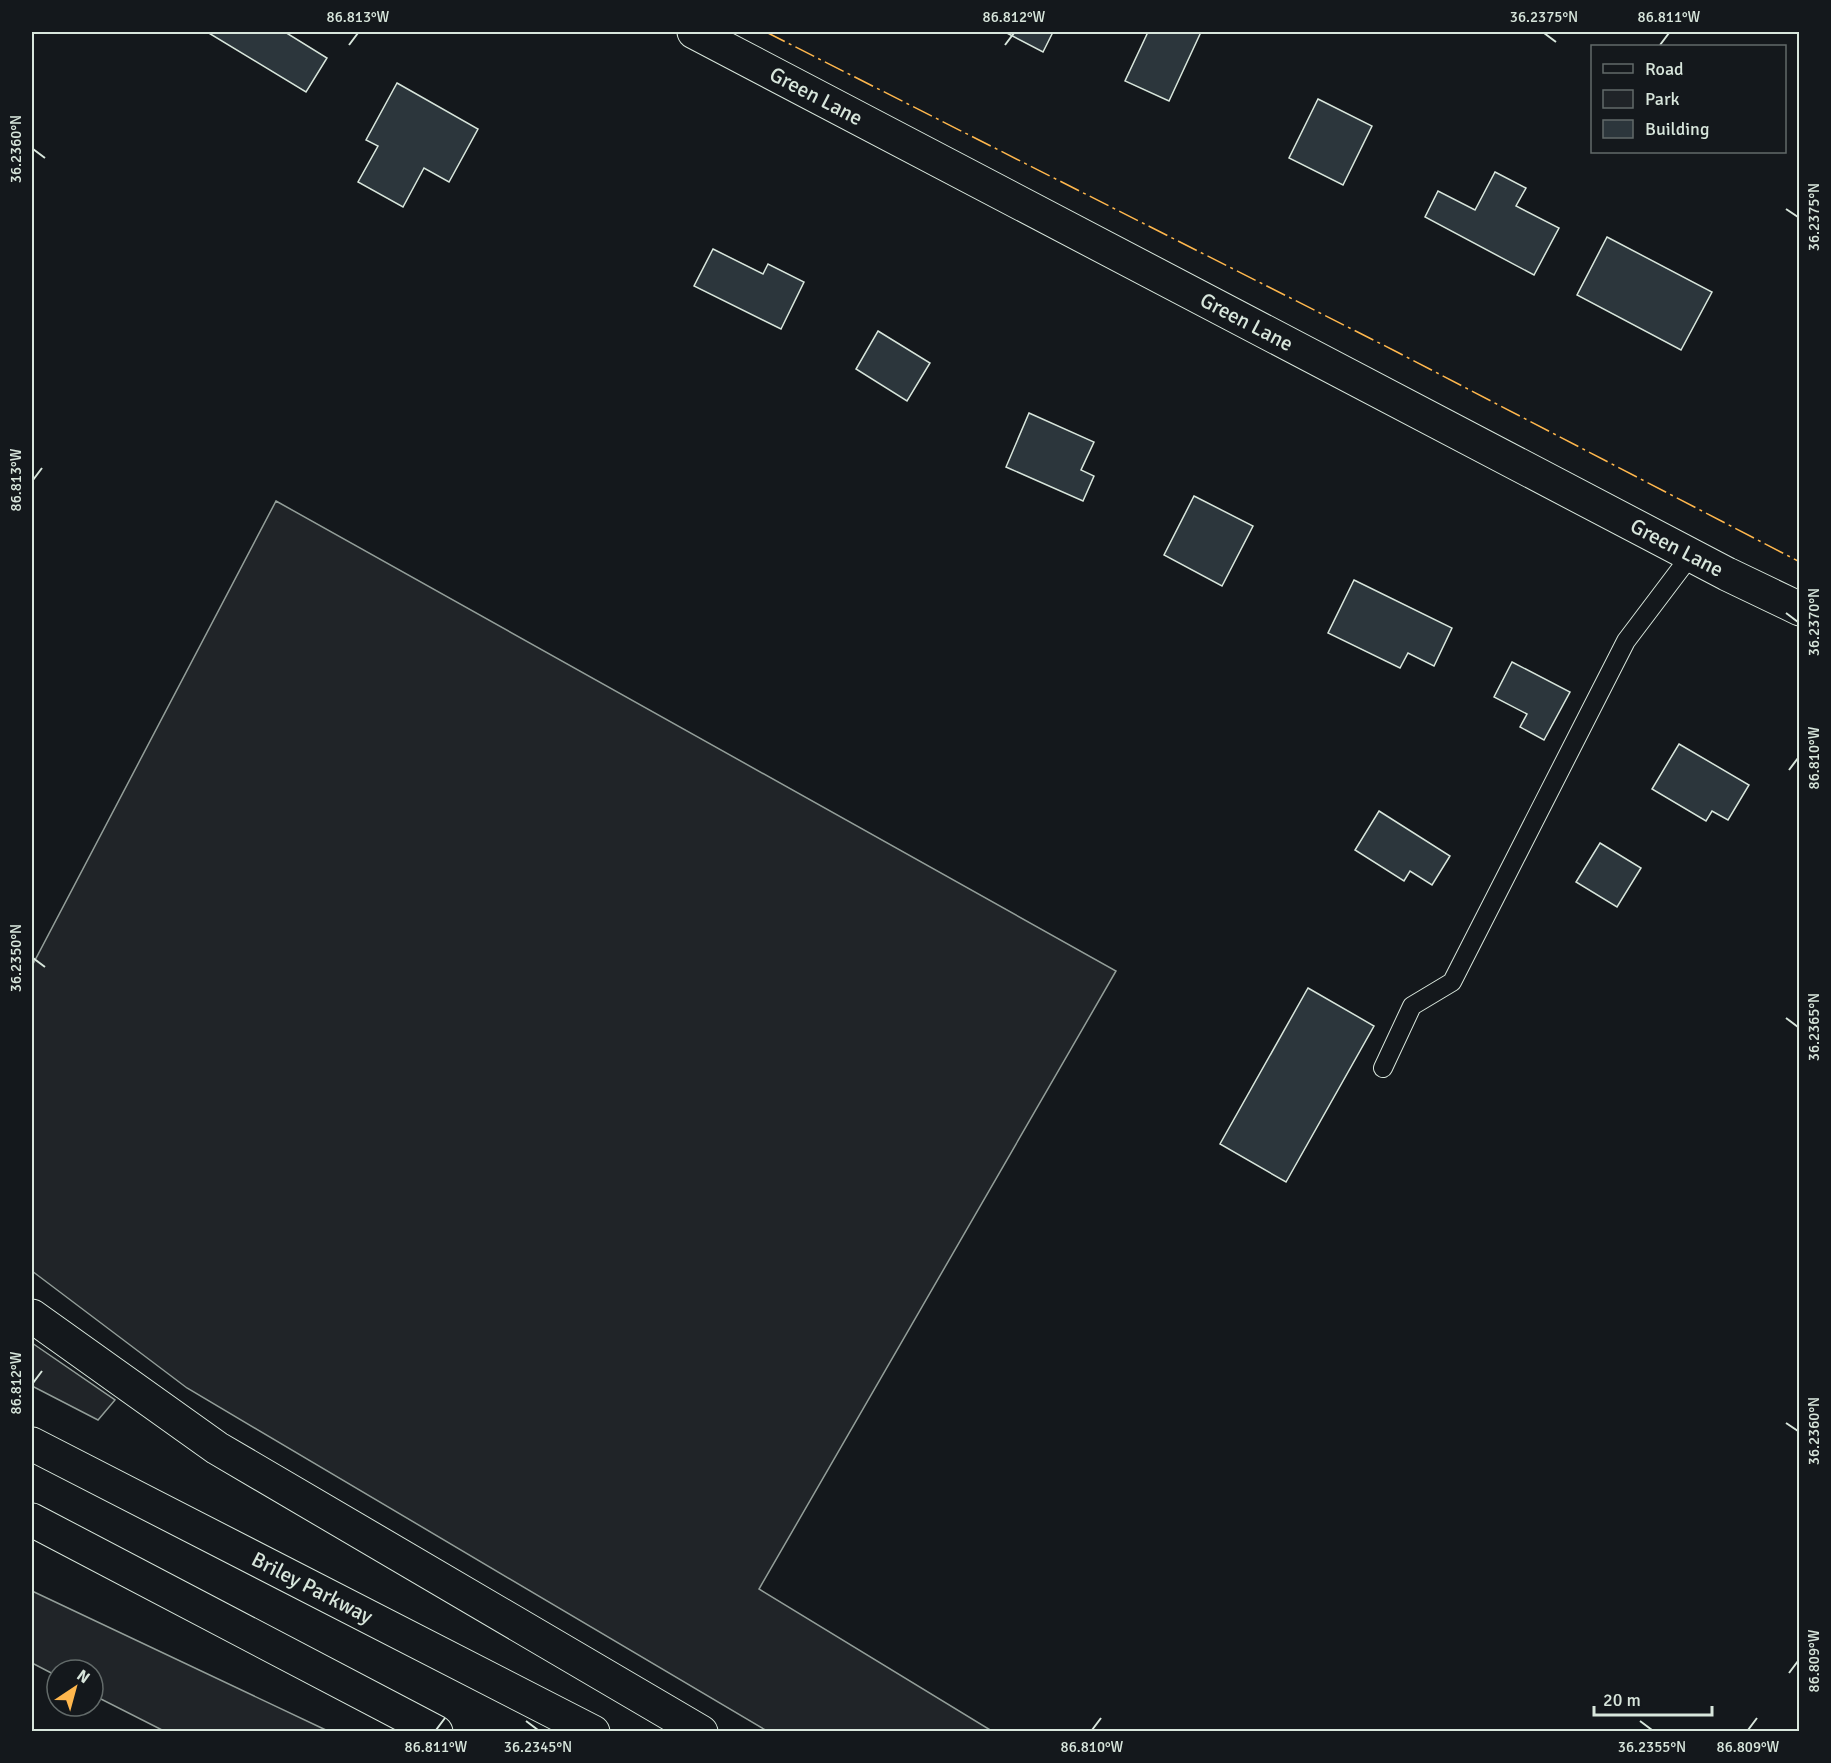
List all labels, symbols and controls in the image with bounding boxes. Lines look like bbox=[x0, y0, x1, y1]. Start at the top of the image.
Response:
text: 86.813°W bbox=[327, 8, 390, 26]
text: 86.812°W bbox=[983, 8, 1046, 26]
text: 36.2375°N bbox=[1510, 8, 1578, 26]
text: 86.811°W bbox=[1638, 8, 1701, 26]
legend bbox=[1591, 45, 1786, 153]
text: Road bbox=[1645, 58, 1684, 80]
street label: Green Lane bbox=[765, 61, 867, 131]
text: Park bbox=[1645, 88, 1680, 110]
text: 36.2360°N bbox=[7, 115, 25, 183]
text: Building bbox=[1645, 118, 1709, 140]
text: 36.2375°N bbox=[1805, 183, 1823, 251]
street label: Green Lane bbox=[1196, 287, 1297, 357]
text: 86.813°W bbox=[7, 448, 25, 511]
street label: Green Lane bbox=[1626, 513, 1728, 583]
text: 36.2370°N bbox=[1805, 588, 1823, 656]
text: 86.810°W bbox=[1805, 726, 1823, 789]
text: 36.2350°N bbox=[7, 924, 25, 992]
text: 36.2365°N bbox=[1805, 993, 1823, 1061]
text: 86.812°W bbox=[7, 1351, 25, 1414]
text: 36.2360°N bbox=[1805, 1397, 1823, 1465]
street label: Briley Parkway bbox=[247, 1546, 377, 1630]
text: 86.809°W bbox=[1805, 1629, 1823, 1692]
north arrow bbox=[45, 1658, 105, 1718]
text: N bbox=[73, 1665, 94, 1688]
scale bar bbox=[1594, 1679, 1712, 1717]
text: 20 m bbox=[1603, 1689, 1641, 1711]
text: 86.811°W bbox=[405, 1738, 468, 1756]
text: 36.2345°N bbox=[504, 1738, 572, 1756]
text: 86.810°W bbox=[1061, 1738, 1124, 1756]
text: 36.2355°N bbox=[1618, 1738, 1686, 1756]
text: 86.809°W bbox=[1717, 1738, 1780, 1756]

